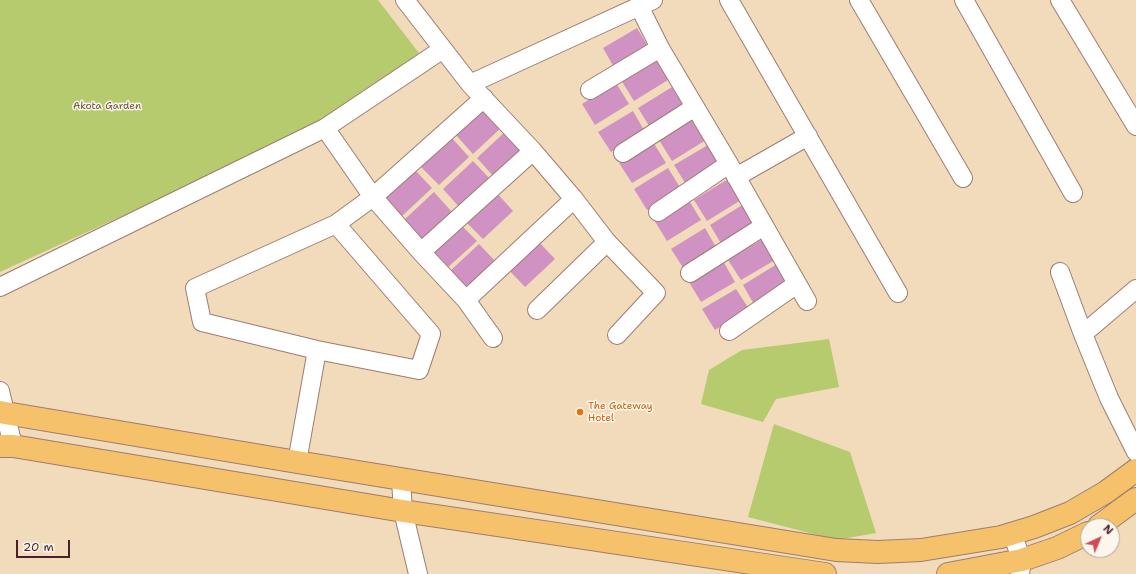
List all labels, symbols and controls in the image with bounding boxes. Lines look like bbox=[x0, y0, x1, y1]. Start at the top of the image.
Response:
park label: Akota Garden bbox=[73, 100, 141, 112]
place label: The Gateway Hotel bbox=[588, 400, 653, 424]
marker: The Gateway Hotel bbox=[575, 407, 585, 417]
north arrow bbox=[1080, 518, 1120, 558]
text: N bbox=[1100, 521, 1116, 538]
scale bar bbox=[18, 532, 72, 558]
text: 20 m bbox=[23, 539, 54, 555]

